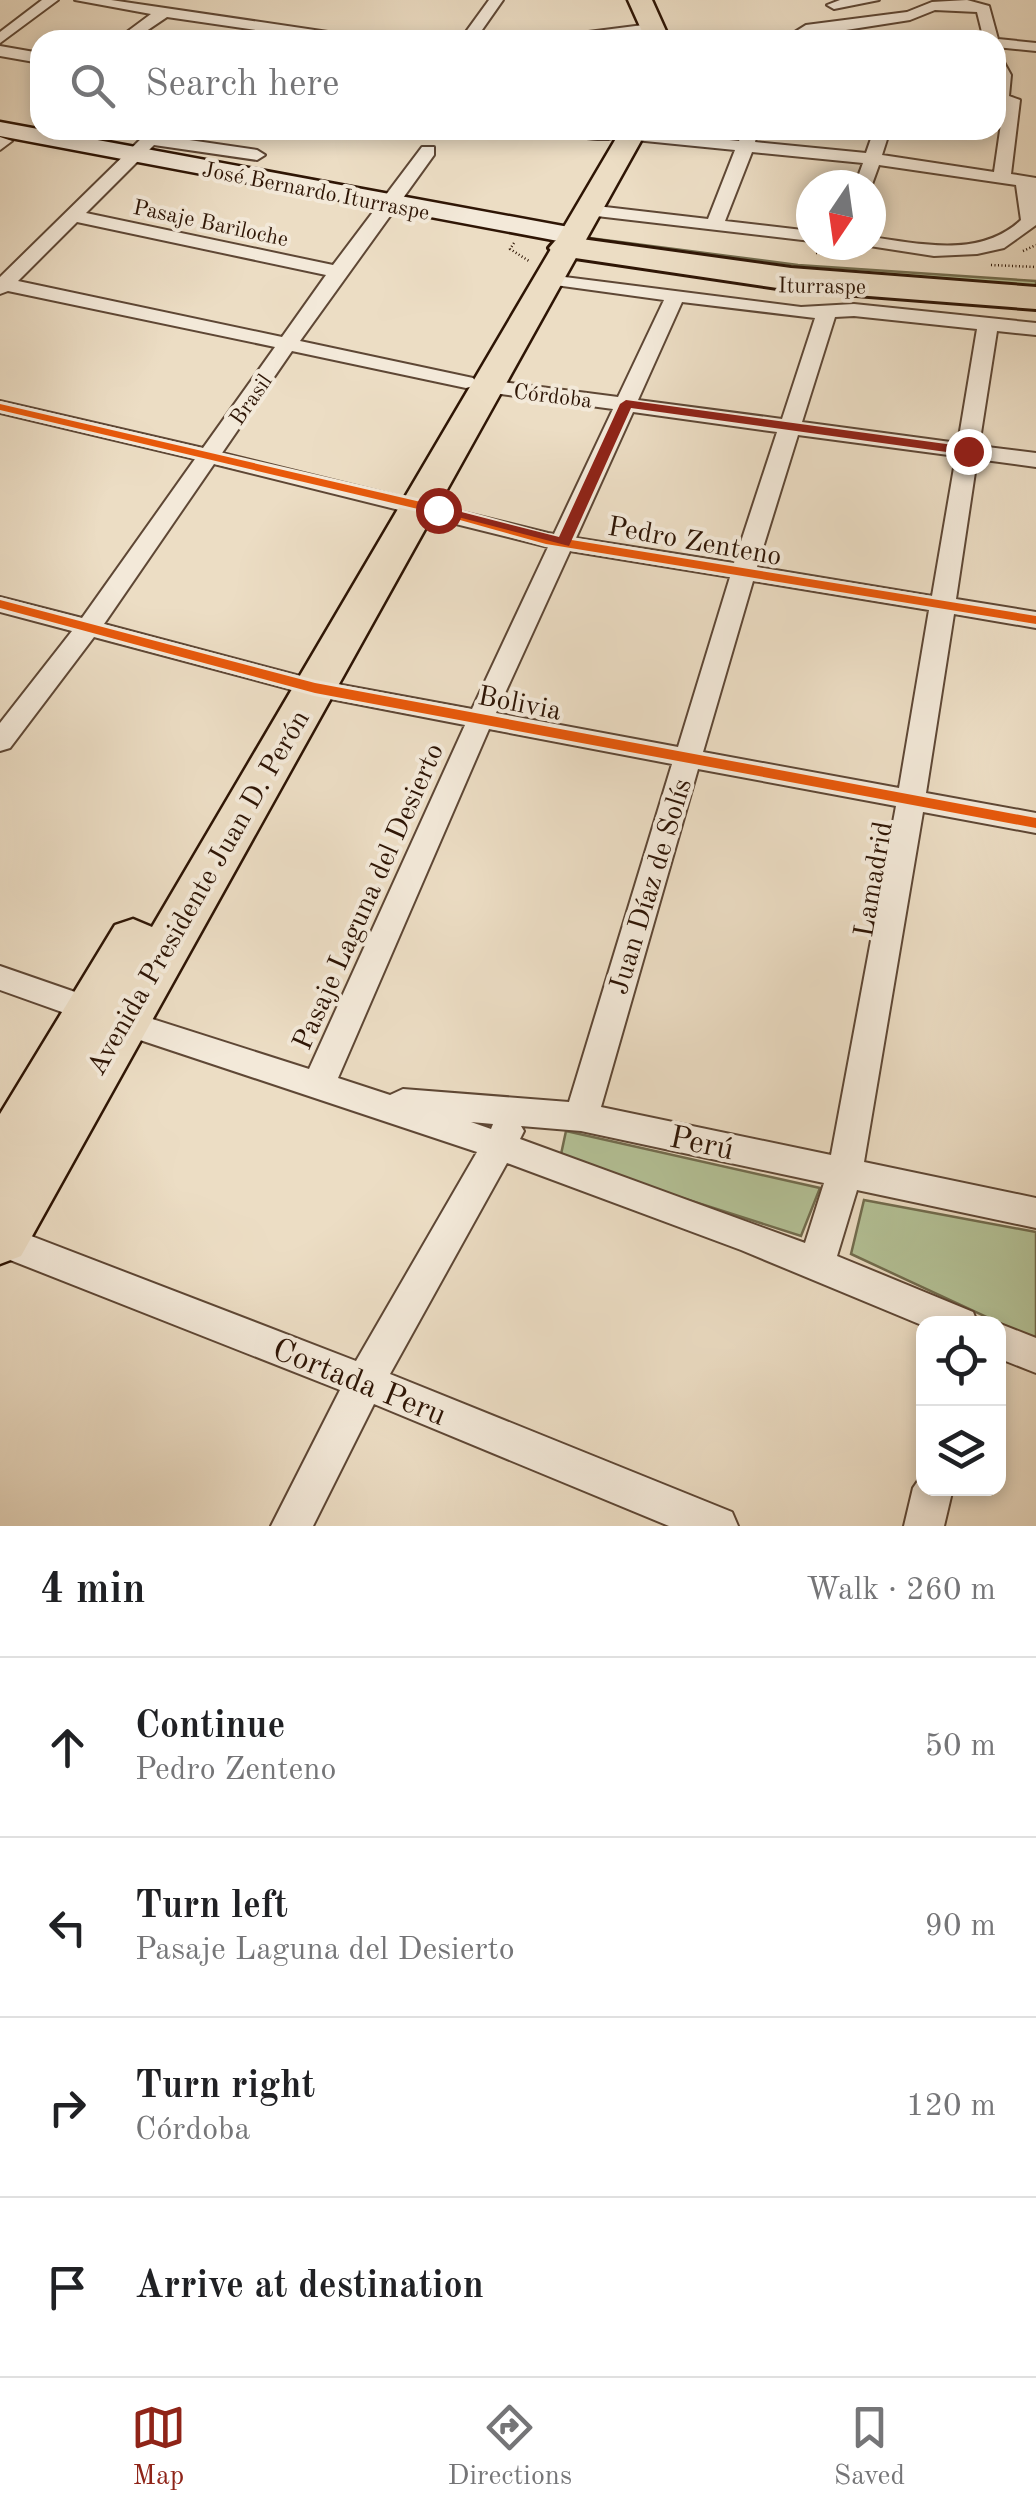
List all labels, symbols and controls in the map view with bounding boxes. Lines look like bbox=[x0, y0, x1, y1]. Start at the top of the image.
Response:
search box bbox=[30, 30, 1006, 140]
icon: search bbox=[65, 58, 120, 113]
text: Search here bbox=[145, 66, 340, 104]
street label: José Bernardo Iturraspe bbox=[200, 159, 431, 225]
north arrow bbox=[796, 170, 886, 260]
street label: Pasaje Bariloche bbox=[131, 197, 290, 251]
street label: Iturraspe bbox=[778, 275, 866, 299]
street label: Brasil bbox=[226, 371, 277, 430]
street label: Córdoba bbox=[512, 381, 594, 413]
route end bbox=[946, 429, 992, 475]
route start bbox=[416, 488, 462, 534]
street label: Pedro Zenteno bbox=[605, 514, 784, 572]
street label: Bolivia bbox=[475, 683, 564, 727]
street label: Avenida Presidente Juan D. Perón bbox=[83, 706, 316, 1081]
street label: Pasaje Laguna del Desierto bbox=[289, 740, 450, 1055]
street label: Juan Díaz de Solís bbox=[606, 776, 698, 998]
street label: Lamadrid bbox=[851, 820, 899, 940]
street label: Perú bbox=[666, 1123, 737, 1167]
map controls bbox=[916, 1316, 1006, 1496]
button: locate bbox=[916, 1316, 1006, 1406]
street label: Cortada Peru bbox=[268, 1334, 450, 1433]
button: layers bbox=[916, 1406, 1006, 1496]
text: 4 min bbox=[40, 1570, 146, 1612]
text: Walk · 260 m bbox=[806, 1575, 996, 1607]
text: Continue bbox=[135, 1708, 285, 1746]
icon: ahead bbox=[40, 1720, 95, 1775]
text: 50 m bbox=[925, 1731, 996, 1763]
text: Pedro Zenteno bbox=[135, 1755, 336, 1787]
text: Turn left bbox=[135, 1888, 288, 1926]
icon: left bbox=[40, 1900, 95, 1955]
text: 90 m bbox=[925, 1911, 996, 1943]
text: Pasaje Laguna del Desierto bbox=[135, 1935, 515, 1967]
text: Turn right bbox=[135, 2068, 315, 2106]
icon: right bbox=[40, 2080, 95, 2135]
text: 120 m bbox=[906, 2091, 996, 2123]
text: Córdoba bbox=[135, 2115, 250, 2147]
icon: arrive bbox=[40, 2260, 95, 2315]
text: Arrive at destination bbox=[135, 2268, 484, 2306]
tab: Map bbox=[131, 2400, 186, 2495]
tab: Directions bbox=[448, 2400, 572, 2495]
tab: Saved bbox=[834, 2400, 905, 2495]

